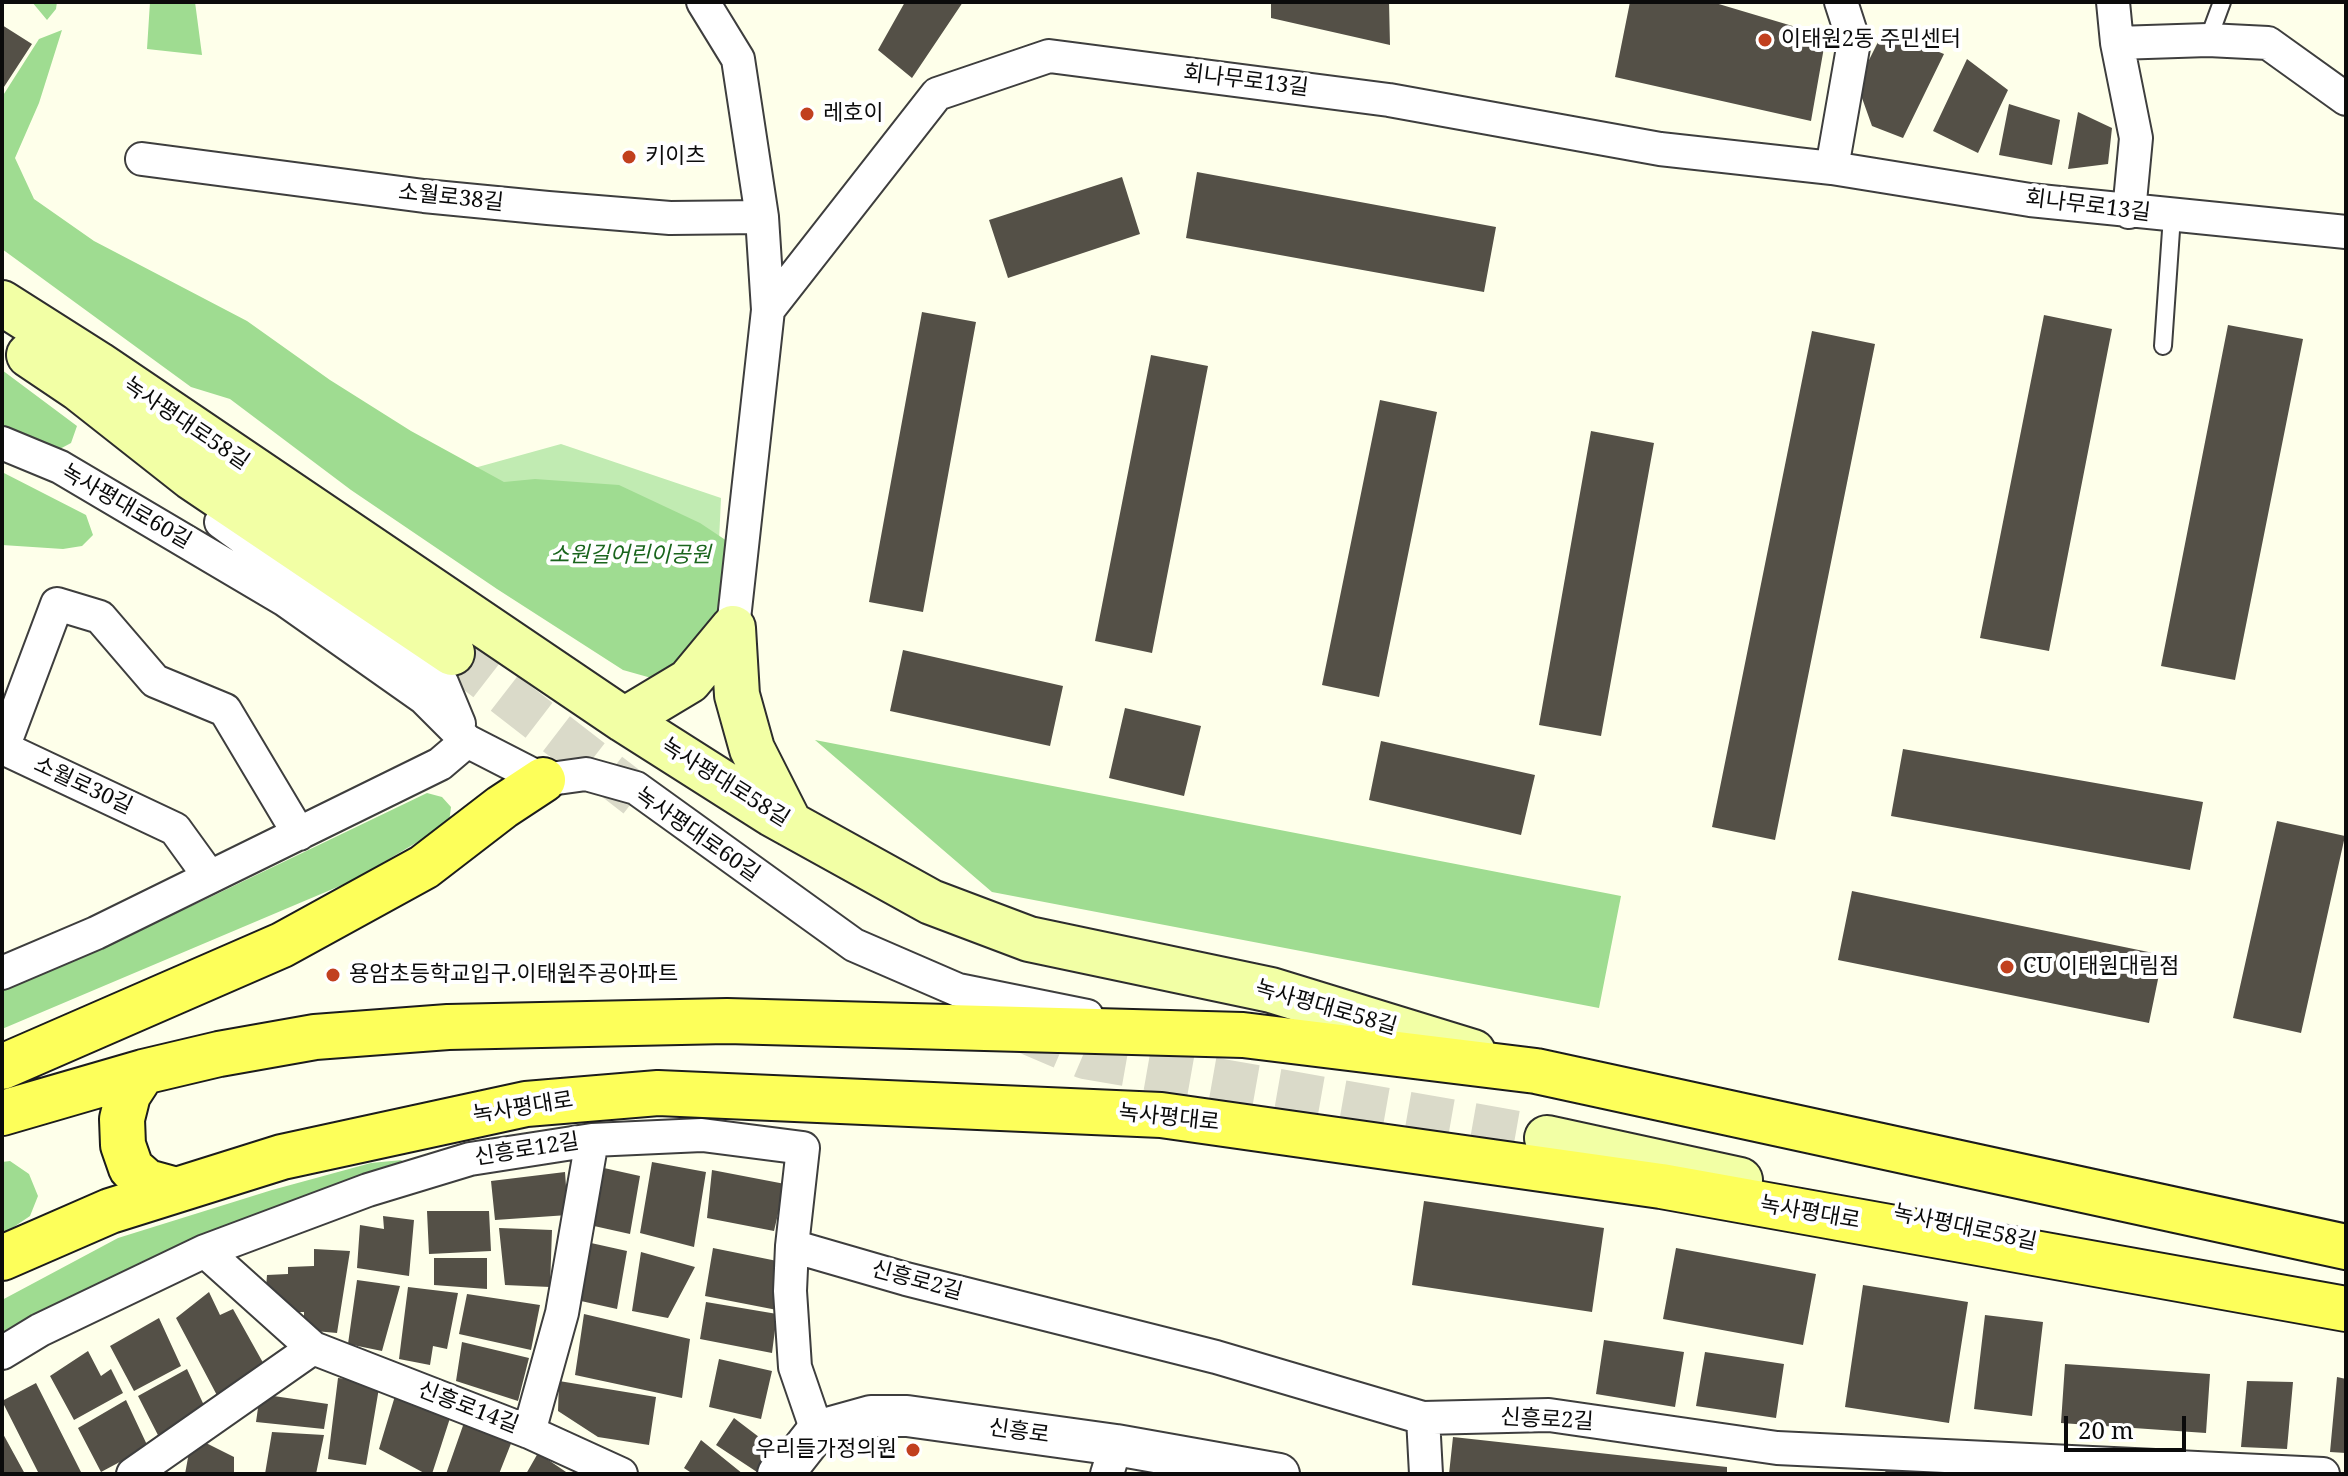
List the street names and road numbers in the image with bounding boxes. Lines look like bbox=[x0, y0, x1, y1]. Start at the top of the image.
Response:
street label: 회나무로13길 bbox=[1182, 60, 1310, 102]
street label: 소월로38길 bbox=[397, 179, 505, 217]
street label: 회나무로13길 bbox=[2024, 185, 2152, 227]
street label: 녹사평대로58길 bbox=[118, 372, 254, 476]
street label: 녹사평대로60길 bbox=[56, 459, 196, 555]
street label: 녹사평대로58길 bbox=[656, 733, 794, 833]
street label: 소월로30길 bbox=[30, 752, 136, 820]
street label: 녹사평대로60길 bbox=[630, 782, 764, 888]
street label: 녹사평대로58길 bbox=[1252, 975, 1400, 1041]
street label: 녹사평대로 bbox=[471, 1087, 575, 1129]
street label: 녹사평대로 bbox=[1117, 1100, 1221, 1136]
street label: 신흥로12길 bbox=[473, 1129, 581, 1171]
street label: 녹사평대로 bbox=[1758, 1191, 1862, 1235]
street label: 녹사평대로58길 bbox=[1891, 1200, 2039, 1256]
street label: 신흥로2길 bbox=[869, 1256, 965, 1306]
street label: 신흥로14길 bbox=[414, 1377, 522, 1439]
street label: 신흥로2길 bbox=[1500, 1404, 1594, 1436]
street label: 신흥로 bbox=[987, 1415, 1051, 1449]

